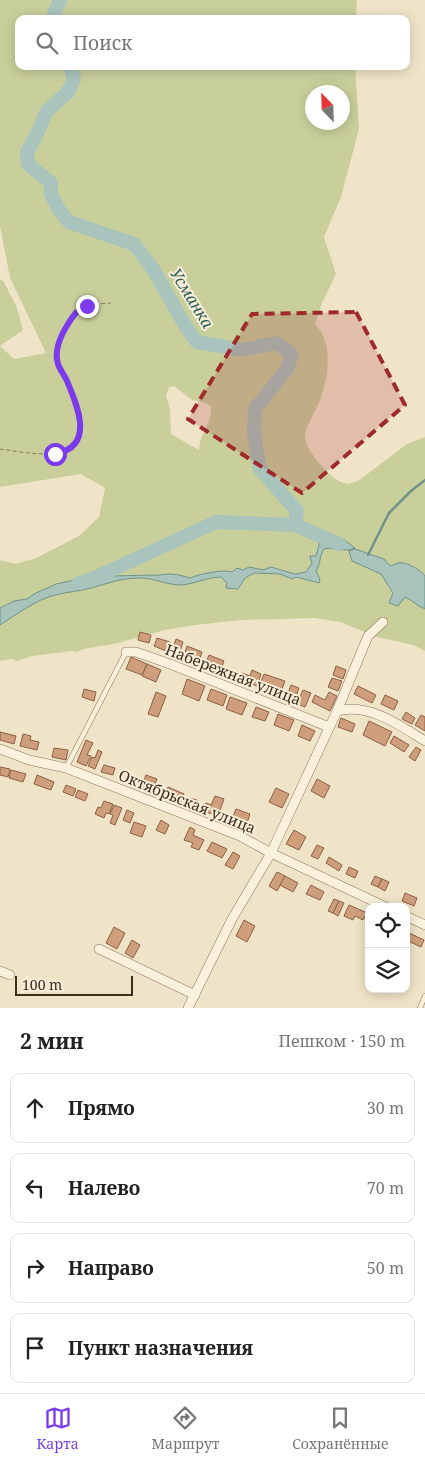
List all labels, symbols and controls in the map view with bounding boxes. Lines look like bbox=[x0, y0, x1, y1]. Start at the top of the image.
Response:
search box bbox=[15, 15, 410, 70]
icon: search bbox=[33, 29, 61, 57]
text: Поиск bbox=[73, 30, 132, 56]
north arrow bbox=[305, 85, 350, 130]
water label: Усманка bbox=[165, 264, 219, 332]
route end bbox=[76, 295, 99, 318]
route start bbox=[44, 443, 67, 466]
street label: Набережная улица bbox=[162, 639, 304, 709]
street label: Октябрьская улица bbox=[116, 764, 259, 838]
map controls bbox=[365, 903, 410, 993]
button: locate bbox=[365, 903, 410, 948]
button: layers bbox=[365, 948, 410, 993]
scale bar bbox=[15, 973, 132, 996]
text: 100 m bbox=[22, 975, 62, 994]
text: 2 мин bbox=[20, 1027, 84, 1055]
text: Пешком · 150 m bbox=[278, 1030, 405, 1052]
icon: ahead bbox=[21, 1094, 49, 1122]
text: Прямо bbox=[68, 1095, 135, 1121]
text: 30 m bbox=[367, 1097, 404, 1119]
icon: left bbox=[21, 1174, 49, 1202]
text: Налево bbox=[68, 1175, 140, 1201]
text: 70 m bbox=[367, 1177, 404, 1199]
icon: right bbox=[21, 1254, 49, 1282]
text: Направо bbox=[68, 1255, 154, 1281]
text: 50 m bbox=[367, 1257, 404, 1279]
icon: arrive bbox=[21, 1334, 49, 1362]
text: Пункт назначения bbox=[68, 1335, 253, 1361]
tab: Карта bbox=[36, 1404, 79, 1453]
tab: Маршрут bbox=[152, 1404, 219, 1453]
tab: Сохранённые bbox=[292, 1404, 389, 1453]

